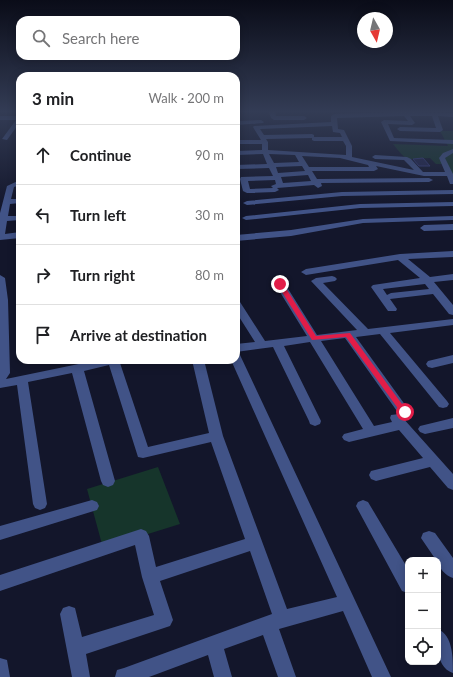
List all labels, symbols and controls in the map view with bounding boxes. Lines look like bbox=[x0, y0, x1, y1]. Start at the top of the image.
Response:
north arrow bbox=[357, 12, 393, 48]
search box bbox=[16, 16, 240, 60]
icon: search bbox=[30, 27, 52, 49]
text: Search here bbox=[62, 29, 139, 47]
text: 3 min bbox=[32, 88, 74, 109]
text: Walk · 200 m bbox=[148, 90, 224, 106]
icon: ahead bbox=[32, 144, 54, 166]
text: Continue bbox=[70, 146, 131, 164]
text: 90 m bbox=[195, 147, 224, 163]
icon: left bbox=[32, 204, 54, 226]
text: Turn left bbox=[70, 206, 126, 224]
text: 30 m bbox=[195, 207, 224, 223]
icon: right bbox=[32, 264, 54, 286]
text: Turn right bbox=[70, 266, 135, 284]
text: 80 m bbox=[195, 267, 224, 283]
route end bbox=[271, 275, 289, 293]
icon: arrive bbox=[32, 324, 54, 346]
text: Arrive at destination bbox=[70, 326, 207, 344]
route start bbox=[396, 403, 414, 421]
map controls bbox=[405, 557, 441, 665]
button: + bbox=[405, 557, 441, 593]
button: − bbox=[405, 593, 441, 629]
button: locate bbox=[405, 629, 441, 665]

